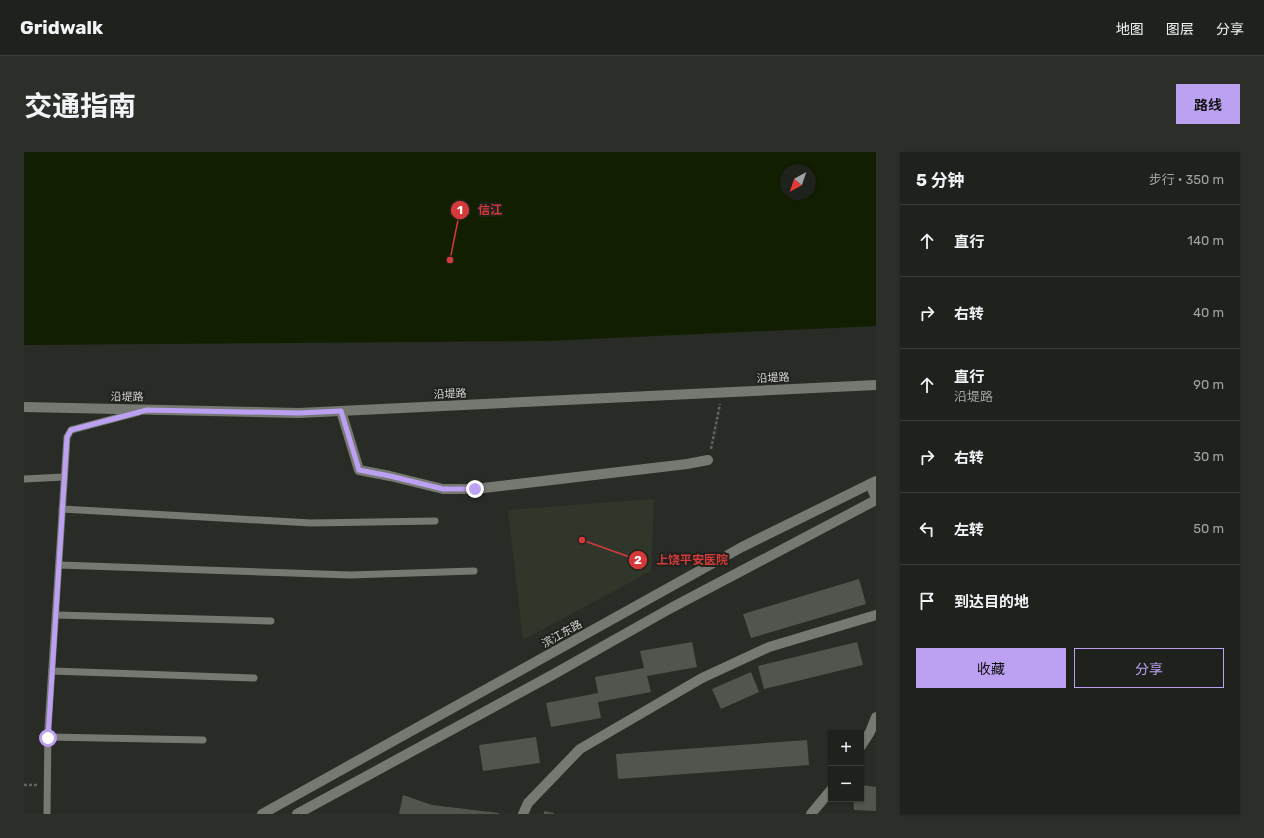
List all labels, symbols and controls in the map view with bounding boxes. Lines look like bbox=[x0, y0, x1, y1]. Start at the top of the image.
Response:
text: Gridwalk bbox=[20, 16, 103, 39]
text: 地图 bbox=[1116, 21, 1144, 38]
text: 图层 bbox=[1166, 21, 1194, 38]
text: 分享 bbox=[1216, 21, 1244, 38]
button: 路线 bbox=[1176, 84, 1240, 124]
text: 交通指南 bbox=[24, 90, 136, 123]
north arrow bbox=[780, 164, 816, 200]
text: 5 分钟 bbox=[916, 170, 965, 190]
text: 步行 · 350 m bbox=[1149, 172, 1224, 187]
callout: 信江 bbox=[450, 198, 510, 222]
text: 1 bbox=[457, 203, 463, 217]
text: 信江 bbox=[478, 203, 502, 217]
icon: ahead bbox=[916, 230, 938, 252]
text: 直行 bbox=[954, 233, 984, 251]
text: 140 m bbox=[1187, 233, 1224, 248]
icon: right bbox=[916, 302, 938, 324]
text: 右转 bbox=[954, 305, 984, 323]
text: 40 m bbox=[1193, 305, 1224, 320]
text: 直行 bbox=[954, 368, 984, 386]
street label: 沿堤路 bbox=[756, 371, 790, 385]
icon: ahead bbox=[916, 374, 938, 396]
text: 90 m bbox=[1193, 377, 1224, 392]
street label: 沿堤路 bbox=[433, 387, 467, 401]
text: 沿堤路 bbox=[954, 389, 993, 404]
street label: 沿堤路 bbox=[110, 390, 144, 404]
icon: right bbox=[916, 446, 938, 468]
text: 右转 bbox=[954, 449, 984, 467]
text: 30 m bbox=[1193, 449, 1224, 464]
route end bbox=[466, 480, 484, 498]
icon: left bbox=[916, 518, 938, 540]
text: 左转 bbox=[954, 521, 984, 539]
text: 50 m bbox=[1193, 521, 1224, 536]
callout: 上饶平安医院 bbox=[628, 548, 736, 572]
text: 2 bbox=[634, 553, 642, 567]
text: 上饶平安医院 bbox=[656, 553, 728, 567]
icon: arrive bbox=[916, 590, 938, 612]
text: 到达目的地 bbox=[954, 593, 1029, 611]
street label: 滨江东路 bbox=[540, 618, 584, 650]
button: 收藏 bbox=[916, 648, 1066, 688]
button: 分享 bbox=[1074, 648, 1224, 688]
route start bbox=[39, 729, 57, 747]
map controls bbox=[828, 730, 864, 802]
button: + bbox=[828, 730, 864, 766]
button: − bbox=[828, 766, 864, 802]

